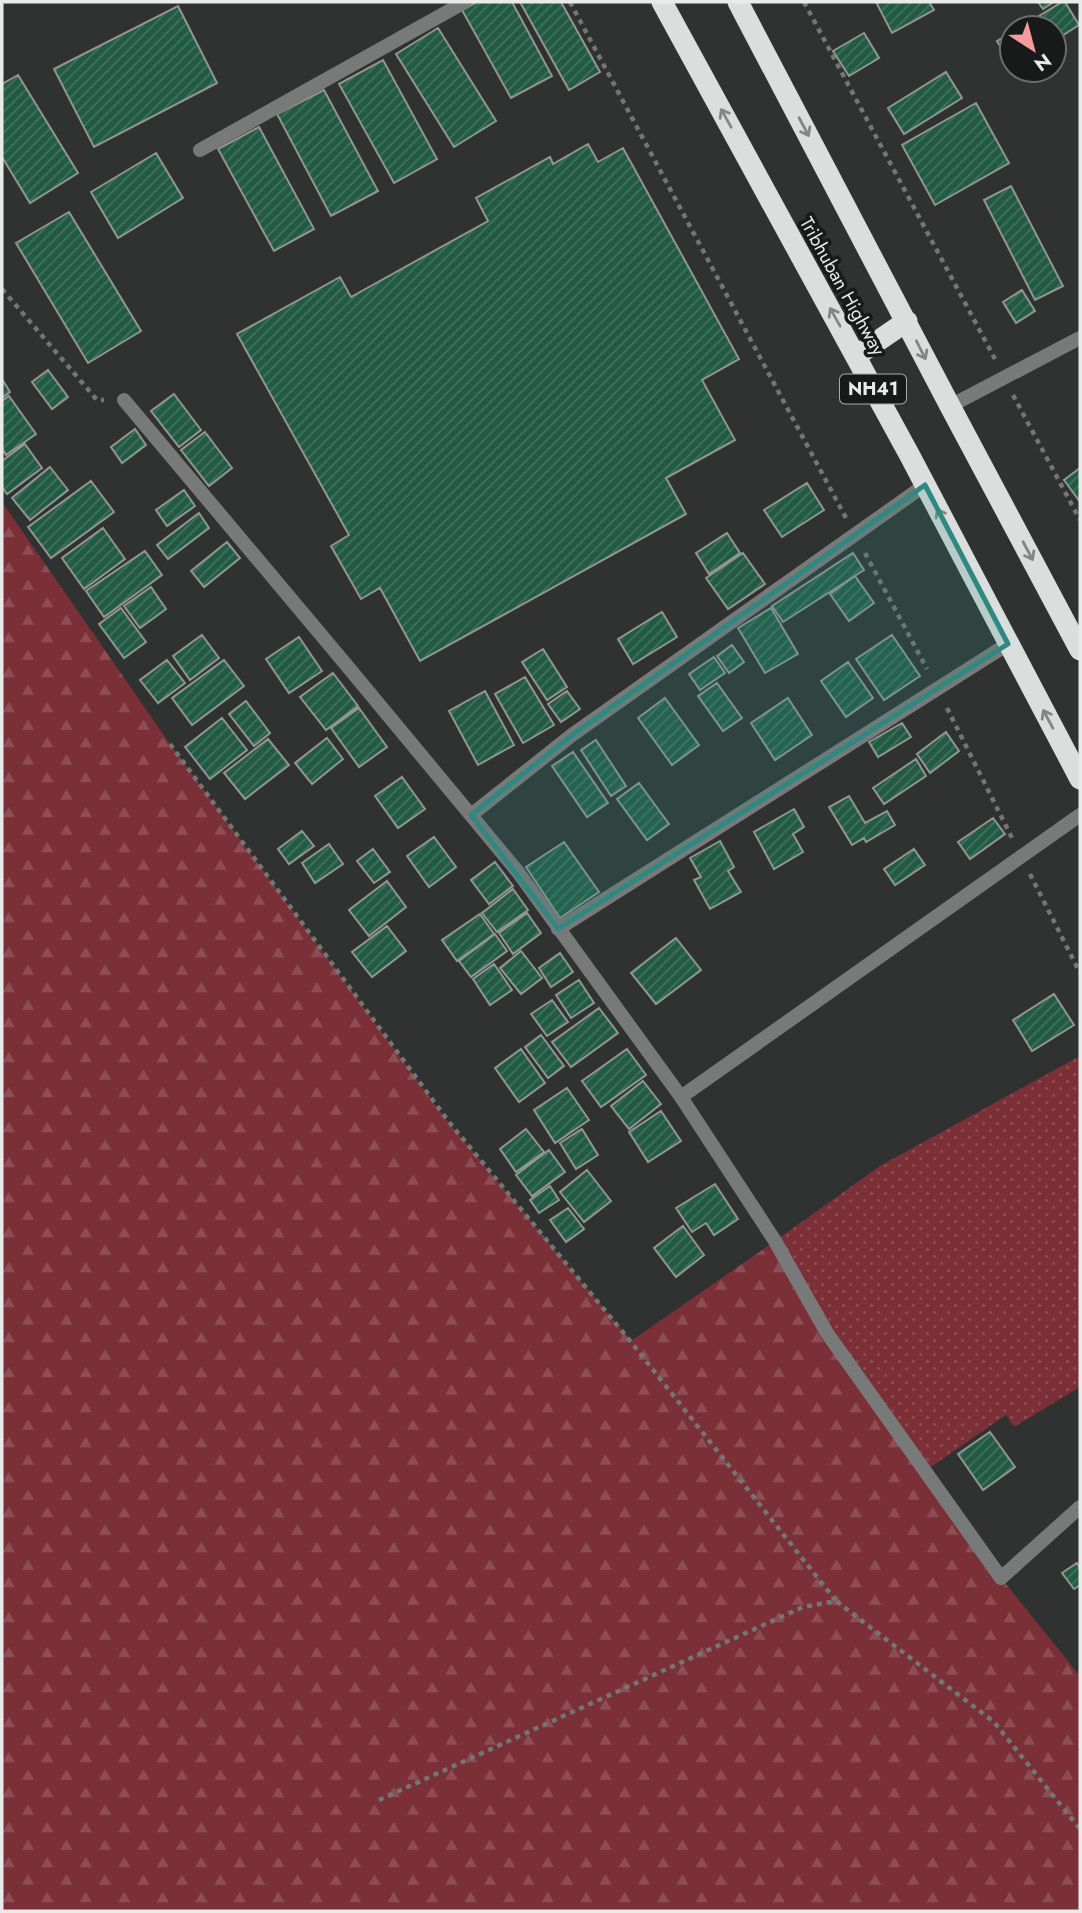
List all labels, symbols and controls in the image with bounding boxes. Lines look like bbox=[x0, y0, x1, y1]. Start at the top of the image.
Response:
north arrow bbox=[998, 14, 1068, 84]
text: N bbox=[1029, 47, 1057, 78]
one-way arrow bbox=[718, 108, 732, 128]
one-way arrow bbox=[798, 116, 812, 137]
street label: Tribhuban Highway bbox=[793, 212, 892, 361]
one-way arrow bbox=[828, 307, 841, 328]
one-way arrow bbox=[915, 339, 929, 360]
road number: NH41 bbox=[840, 374, 906, 404]
one-way arrow bbox=[935, 508, 948, 529]
one-way arrow bbox=[1021, 541, 1035, 561]
one-way arrow bbox=[1041, 709, 1054, 730]

